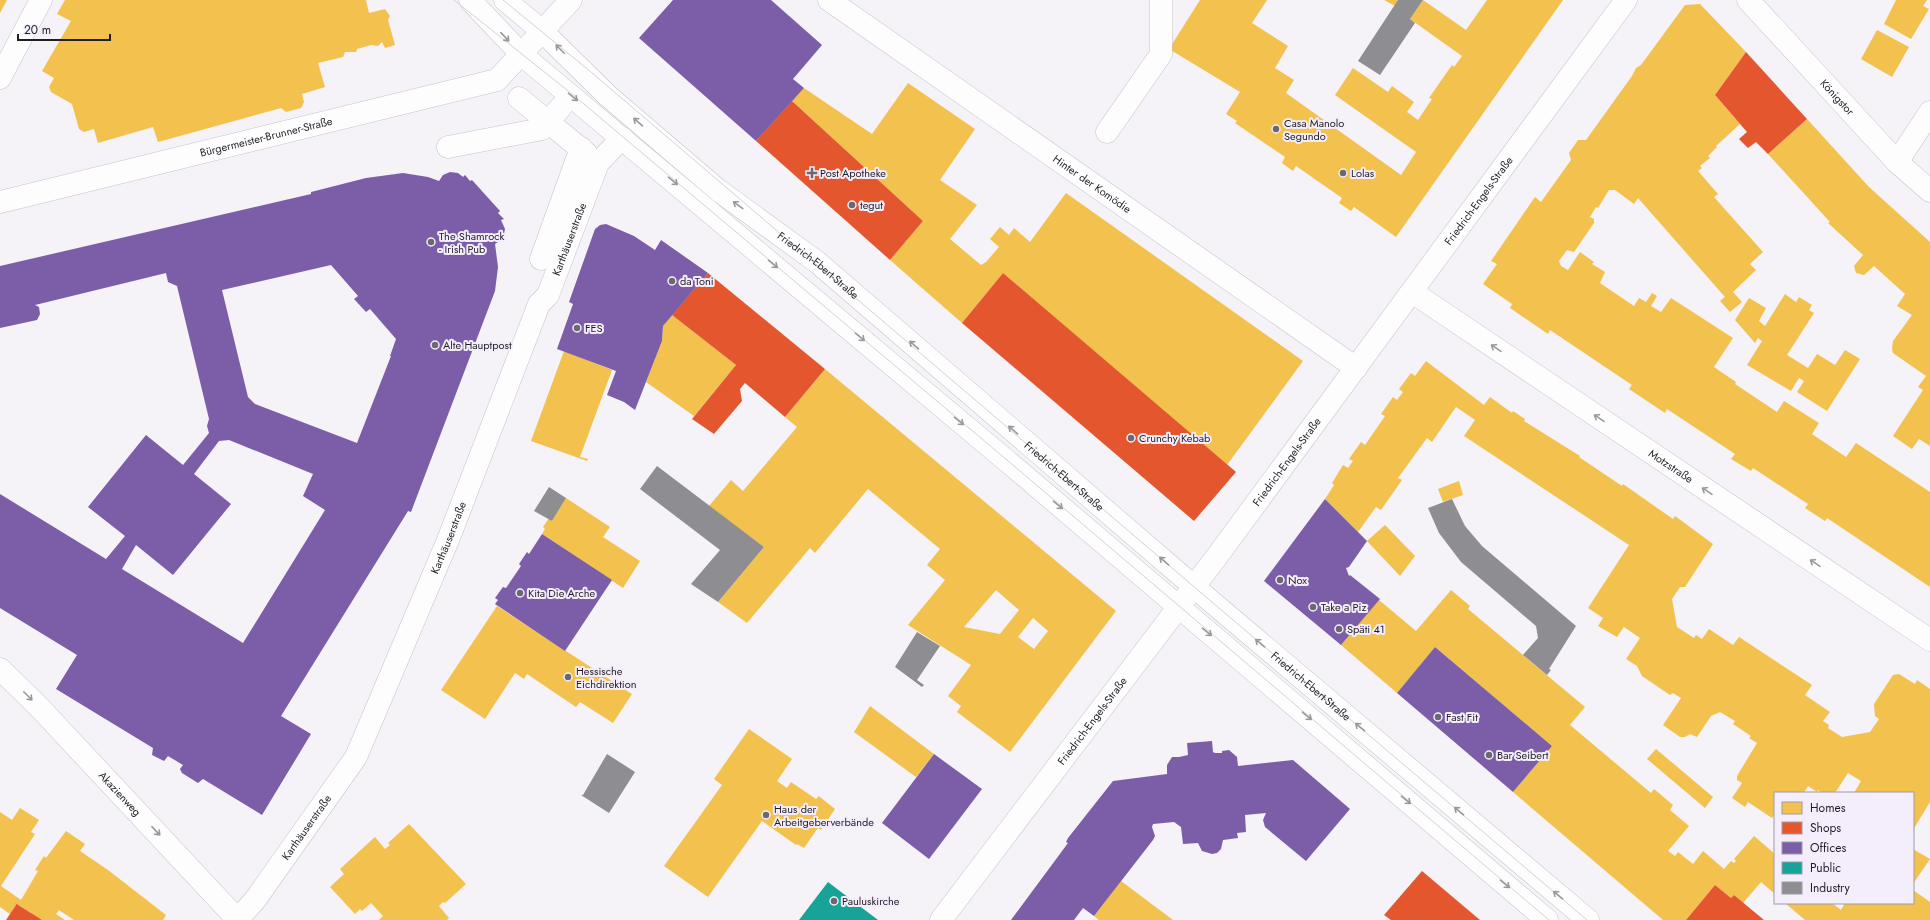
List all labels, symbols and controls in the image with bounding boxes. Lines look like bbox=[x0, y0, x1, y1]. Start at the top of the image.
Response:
scale bar bbox=[18, 16, 110, 42]
text: 20 m bbox=[24, 21, 51, 39]
one-way arrow bbox=[500, 32, 509, 42]
one-way arrow bbox=[555, 44, 565, 54]
street label: Königstor bbox=[1817, 76, 1858, 119]
one-way arrow bbox=[568, 92, 579, 101]
street label: Bürgermeister-Brunner-Straße bbox=[198, 113, 334, 161]
place label: Casa Manolo Segundo bbox=[1284, 115, 1344, 144]
one-way arrow bbox=[633, 117, 644, 126]
marker: Casa Manolo Segundo bbox=[1271, 124, 1281, 134]
street label: Hinter der Komödie bbox=[1050, 151, 1135, 217]
street label: Friedrich-Engels-Straße bbox=[1440, 153, 1517, 248]
place label: Post Apotheke bbox=[820, 165, 886, 181]
place label: Lolas bbox=[1351, 165, 1375, 181]
marker: Post Apotheke bbox=[807, 168, 817, 178]
marker: Lolas bbox=[1338, 168, 1348, 178]
one-way arrow bbox=[668, 176, 678, 185]
place label: tegut bbox=[860, 197, 883, 213]
street label: Karthäuserstraße bbox=[548, 200, 590, 278]
marker: tegut bbox=[847, 200, 857, 210]
one-way arrow bbox=[733, 201, 744, 209]
place label: The Shamrock - Irish Pub bbox=[439, 228, 504, 257]
street label: Friedrich-Ebert-Straße bbox=[774, 228, 863, 303]
marker: The Shamrock - Irish Pub bbox=[426, 237, 436, 247]
one-way arrow bbox=[767, 260, 778, 269]
place label: da Toni bbox=[680, 273, 714, 289]
marker: da Toni bbox=[667, 276, 677, 286]
place label: FES bbox=[585, 320, 603, 336]
marker: FES bbox=[572, 323, 582, 333]
one-way arrow bbox=[854, 333, 865, 342]
place label: Alte Hauptpost bbox=[443, 337, 512, 353]
marker: Alte Hauptpost bbox=[430, 340, 440, 350]
one-way arrow bbox=[909, 341, 919, 350]
one-way arrow bbox=[1491, 344, 1502, 352]
street label: Friedrich-Engels-Straße bbox=[1249, 414, 1325, 509]
one-way arrow bbox=[1594, 414, 1605, 422]
one-way arrow bbox=[954, 416, 965, 425]
one-way arrow bbox=[1007, 426, 1018, 435]
place label: Crunchy Kebab bbox=[1139, 430, 1210, 446]
marker: Crunchy Kebab bbox=[1126, 433, 1136, 443]
street label: Friedrich-Ebert-Straße bbox=[1021, 437, 1108, 515]
street label: Motzstraße bbox=[1645, 445, 1697, 487]
one-way arrow bbox=[1701, 486, 1713, 494]
street label: Karthäuserstraße bbox=[427, 499, 470, 576]
one-way arrow bbox=[1053, 500, 1064, 509]
one-way arrow bbox=[1159, 556, 1170, 565]
one-way arrow bbox=[1810, 559, 1821, 567]
place label: Nox bbox=[1288, 572, 1307, 588]
marker: Nox bbox=[1275, 575, 1285, 585]
place label: Kita Die Arche bbox=[528, 585, 596, 601]
marker: Kita Die Arche bbox=[515, 588, 525, 598]
place label: Take a Piz bbox=[1321, 599, 1367, 615]
marker: Take a Piz bbox=[1308, 602, 1318, 612]
place label: Späti 41 bbox=[1347, 621, 1385, 637]
marker: Späti 41 bbox=[1334, 624, 1344, 634]
one-way arrow bbox=[1202, 628, 1213, 637]
one-way arrow bbox=[1256, 639, 1266, 648]
street label: Friedrich-Ebert-Straße bbox=[1268, 648, 1355, 725]
place label: Hessische Eichdirektion bbox=[576, 663, 636, 692]
marker: Hessische Eichdirektion bbox=[563, 672, 573, 682]
street label: Friedrich-Engels-Straße bbox=[1054, 673, 1131, 768]
one-way arrow bbox=[23, 691, 33, 701]
place label: Fast Fit bbox=[1446, 709, 1478, 725]
one-way arrow bbox=[1301, 712, 1312, 721]
marker: Fast Fit bbox=[1433, 712, 1443, 722]
one-way arrow bbox=[1354, 722, 1365, 731]
place label: Bar Seibert bbox=[1497, 747, 1549, 763]
marker: Bar Seibert bbox=[1484, 750, 1494, 760]
street label: Akazienweg bbox=[95, 768, 145, 820]
street label: Karthäuserstraße bbox=[278, 791, 335, 863]
legend bbox=[1774, 792, 1914, 904]
one-way arrow bbox=[1400, 796, 1411, 805]
text: Homes bbox=[1810, 799, 1846, 817]
place label: Haus der Arbeitgeberverbände bbox=[774, 801, 874, 830]
one-way arrow bbox=[1454, 806, 1464, 815]
marker: Haus der Arbeitgeberverbände bbox=[761, 810, 771, 820]
text: Shops bbox=[1810, 819, 1841, 837]
one-way arrow bbox=[151, 826, 161, 836]
text: Offices bbox=[1810, 839, 1846, 857]
text: Public bbox=[1810, 859, 1841, 877]
text: Industry bbox=[1810, 879, 1851, 897]
one-way arrow bbox=[1499, 880, 1510, 889]
one-way arrow bbox=[1553, 890, 1564, 899]
place label: Pauluskirche bbox=[842, 893, 900, 909]
marker: Pauluskirche bbox=[829, 896, 839, 906]

